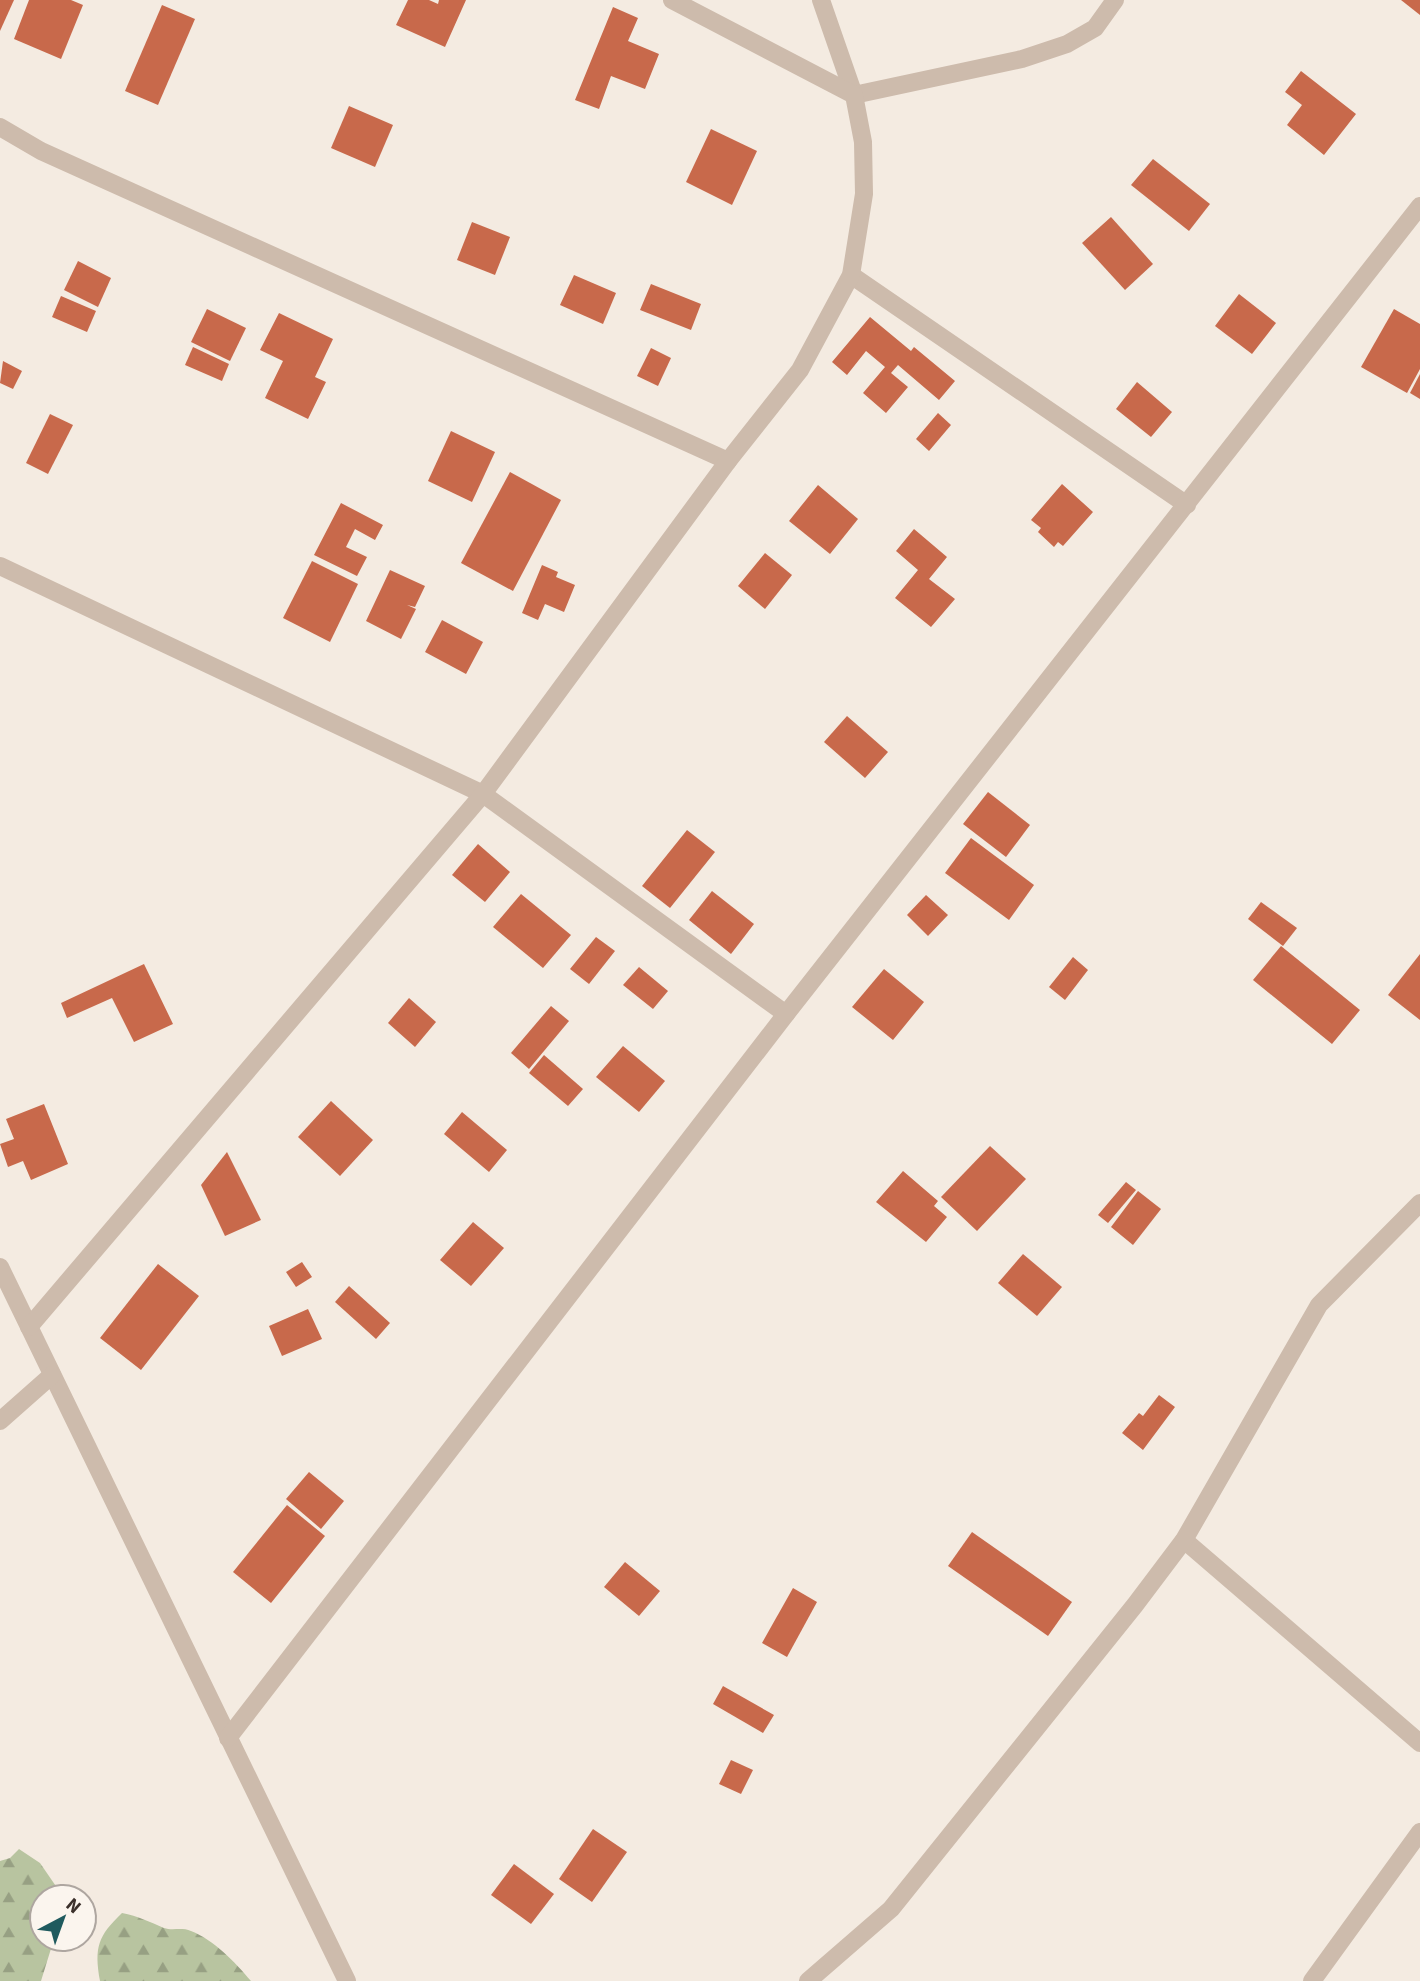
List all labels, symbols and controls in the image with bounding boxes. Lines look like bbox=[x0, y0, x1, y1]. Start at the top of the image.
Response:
north arrow bbox=[28, 1883, 98, 1953]
text: N bbox=[60, 1892, 87, 1921]

